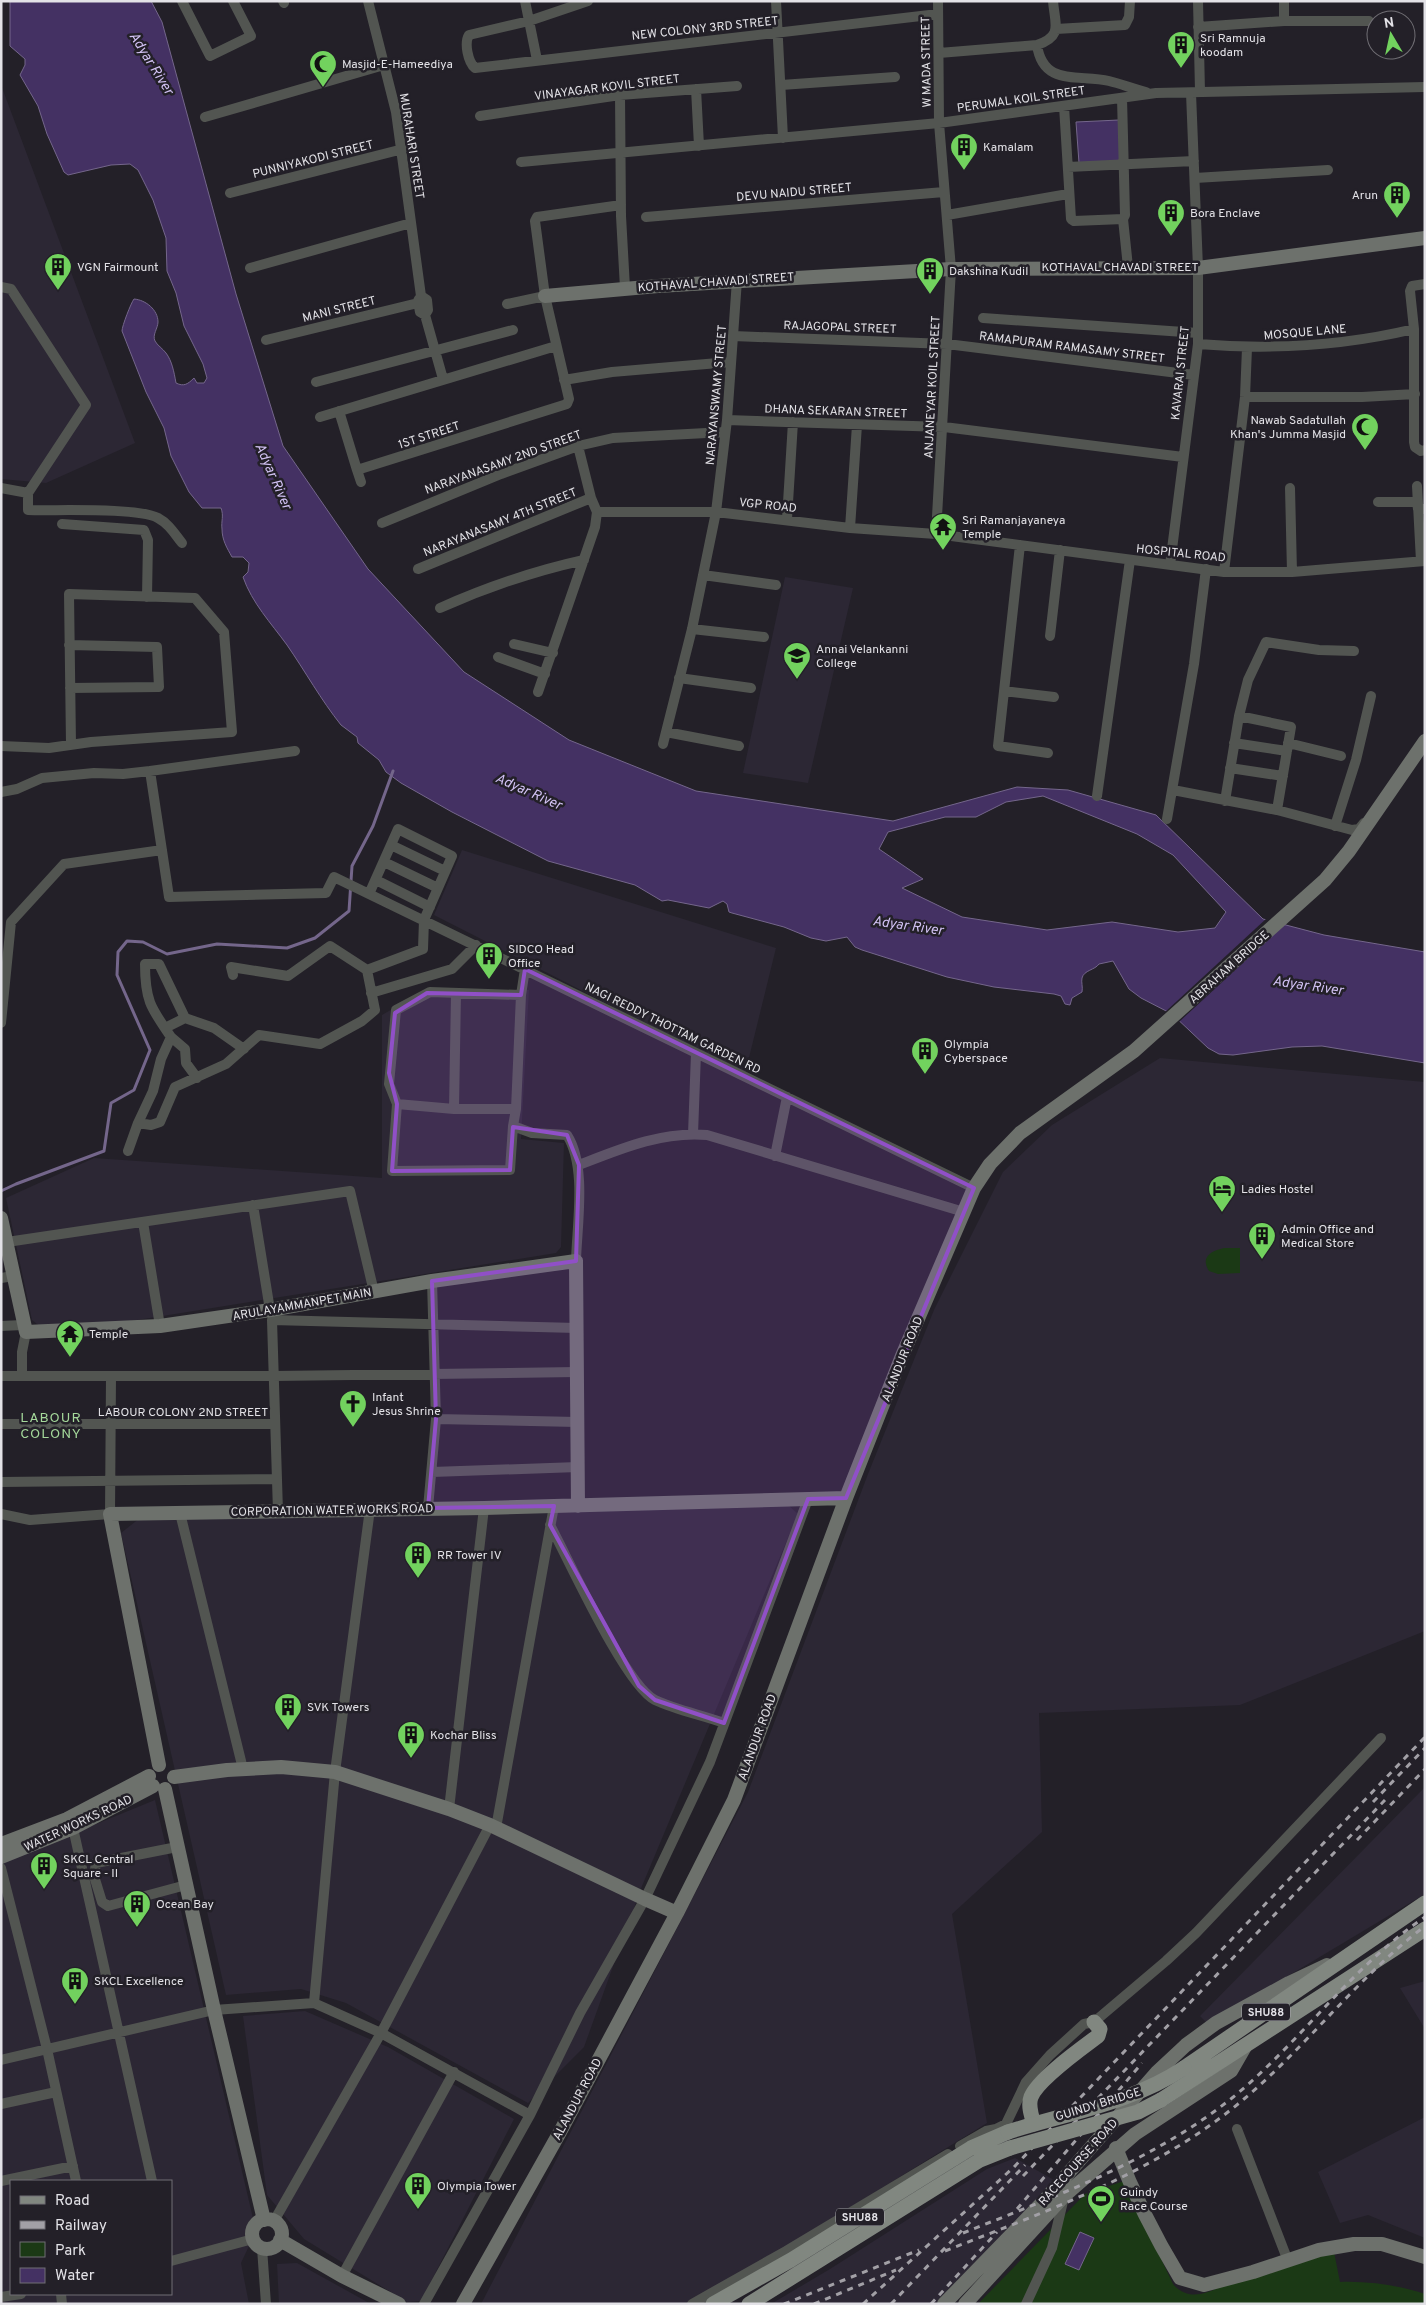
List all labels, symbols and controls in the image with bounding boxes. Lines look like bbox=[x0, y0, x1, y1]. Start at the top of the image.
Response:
north arrow bbox=[1366, 10, 1416, 60]
street label: NEW COLONY 3RD STREET bbox=[631, 13, 779, 45]
text: N bbox=[1383, 14, 1396, 33]
street label: W MADA STREET bbox=[918, 16, 936, 108]
water label: Adyar River bbox=[125, 29, 178, 100]
building icon: Sri Ramnuja koodam bbox=[1166, 30, 1196, 69]
place label: Sri Ramnuja koodam bbox=[1200, 31, 1266, 61]
mosque icon: Masjid-E-Hameediya bbox=[308, 49, 338, 88]
place label: Masjid-E-Hameediya bbox=[342, 57, 453, 73]
street label: VINAYAGAR KOVIL STREET bbox=[533, 71, 681, 105]
street label: PERUMAL KOIL STREET bbox=[956, 83, 1086, 117]
street label: MURAHARI STREET bbox=[395, 92, 427, 200]
building icon: Kamalam bbox=[949, 132, 979, 171]
street label: PUNNIYAKODI STREET bbox=[251, 137, 375, 183]
place label: Kamalam bbox=[983, 140, 1034, 156]
street label: DEVU NAIDU STREET bbox=[736, 180, 853, 206]
building icon: Arun bbox=[1382, 180, 1412, 219]
place label: Arun bbox=[1352, 188, 1378, 204]
building icon: Bora Enclave bbox=[1156, 198, 1186, 237]
place label: Bora Enclave bbox=[1190, 206, 1260, 222]
building icon: VGN Fairmount bbox=[43, 252, 73, 291]
building icon: Dakshina Kudil bbox=[915, 256, 945, 295]
place label: VGN Fairmount bbox=[77, 260, 159, 276]
street label: KOTHAVAL CHAVADI STREET bbox=[1042, 260, 1198, 276]
place label: Dakshina Kudil bbox=[949, 264, 1028, 280]
street label: KOTHAVAL CHAVADI STREET bbox=[637, 270, 795, 296]
street label: MANI STREET bbox=[301, 293, 378, 327]
street label: ANJANEYAR KOIL STREET bbox=[921, 315, 945, 459]
street label: RAJAGOPAL STREET bbox=[783, 318, 897, 338]
street label: MOSQUE LANE bbox=[1263, 321, 1347, 345]
street label: NARAYANSWAMY STREET bbox=[703, 324, 731, 466]
street label: KAVARAI STREET bbox=[1168, 325, 1194, 421]
street label: RAMAPURAM RAMASAMY STREET bbox=[978, 329, 1166, 367]
street label: DHANA SEKARAN STREET bbox=[764, 402, 908, 422]
mosque icon: Nawab Sadatullah Khan's Jumma Masjid bbox=[1350, 412, 1380, 451]
place label: Nawab Sadatullah Khan's Jumma Masjid bbox=[1230, 413, 1346, 443]
street label: 1ST STREET bbox=[396, 418, 462, 453]
street label: NARAYANASAMY 2ND STREET bbox=[423, 427, 584, 499]
water label: Adyar River bbox=[250, 441, 296, 514]
street label: NARAYANASAMY 4TH STREET bbox=[421, 485, 580, 561]
street label: VGP ROAD bbox=[738, 495, 798, 517]
temple icon: Sri Ramanjayaneya Temple bbox=[928, 512, 958, 551]
place label: Sri Ramanjayaneya Temple bbox=[962, 513, 1065, 543]
street label: HOSPITAL ROAD bbox=[1135, 541, 1227, 567]
school or university icon: Annai Velankanni College bbox=[782, 641, 812, 680]
place label: Annai Velankanni College bbox=[816, 642, 908, 672]
water label: Adyar River bbox=[493, 770, 566, 815]
water label: Adyar River bbox=[871, 913, 946, 940]
street label: ABRAHAM BRIDGE bbox=[1186, 927, 1273, 1008]
building icon: SIDCO Head Office bbox=[474, 941, 504, 980]
place label: SIDCO Head Office bbox=[508, 942, 574, 972]
water label: Adyar River bbox=[1271, 973, 1346, 1000]
street label: NAGI REDDY THOTTAM GARDEN RD bbox=[582, 979, 763, 1079]
building icon: Olympia Cyberspace bbox=[910, 1036, 940, 1075]
place label: Olympia Cyberspace bbox=[944, 1037, 1008, 1067]
hotel icon: Ladies Hostel bbox=[1207, 1174, 1237, 1213]
place label: Ladies Hostel bbox=[1241, 1182, 1313, 1198]
building icon: Admin Office and Medical Store bbox=[1247, 1221, 1277, 1260]
place label: Admin Office and Medical Store bbox=[1281, 1222, 1374, 1252]
street label: ARULAYAMMANPET MAIN bbox=[231, 1285, 373, 1325]
street label: ALANDUR ROAD bbox=[879, 1314, 927, 1404]
temple icon: Temple bbox=[55, 1319, 85, 1358]
place label: Temple bbox=[89, 1327, 128, 1343]
church icon: Infant Jesus Shrine bbox=[338, 1389, 368, 1428]
place label: Infant Jesus Shrine bbox=[372, 1390, 441, 1420]
street label: LABOUR COLONY 2ND STREET bbox=[98, 1405, 268, 1421]
district label: LABOUR COLONY bbox=[20, 1410, 82, 1443]
street label: CORPORATION WATER WORKS ROAD bbox=[231, 1501, 433, 1521]
building icon: RR Tower IV bbox=[403, 1540, 433, 1579]
place label: RR Tower IV bbox=[437, 1548, 502, 1564]
building icon: SVK Towers bbox=[273, 1692, 303, 1731]
street label: ALANDUR ROAD bbox=[735, 1692, 781, 1783]
place label: SVK Towers bbox=[307, 1700, 369, 1716]
building icon: Kochar Bliss bbox=[396, 1720, 426, 1759]
place label: Kochar Bliss bbox=[430, 1728, 497, 1744]
street label: WATER WORKS ROAD bbox=[22, 1792, 135, 1856]
building icon: SKCL Central Square - II bbox=[29, 1851, 59, 1890]
place label: SKCL Central Square - II bbox=[63, 1852, 134, 1882]
building icon: Ocean Bay bbox=[122, 1889, 152, 1928]
place label: Ocean Bay bbox=[156, 1897, 214, 1913]
building icon: SKCL Excellence bbox=[60, 1966, 90, 2005]
place label: SKCL Excellence bbox=[94, 1974, 184, 1990]
road number: SHU88 bbox=[1242, 2004, 1290, 2020]
street label: ALANDUR ROAD bbox=[550, 2056, 606, 2143]
street label: GUINDY BRIDGE bbox=[1054, 2084, 1143, 2126]
street label: RACECOURSE ROAD bbox=[1035, 2116, 1122, 2209]
building icon: Olympia Tower bbox=[403, 2171, 433, 2210]
place label: Olympia Tower bbox=[437, 2179, 517, 2195]
legend bbox=[10, 2180, 172, 2295]
sports icon: Guindy Race Course bbox=[1086, 2184, 1116, 2223]
place label: Guindy Race Course bbox=[1120, 2185, 1188, 2215]
text: Road bbox=[55, 2192, 90, 2211]
road number: SHU88 bbox=[836, 2208, 884, 2226]
text: Railway bbox=[55, 2217, 107, 2236]
text: Park bbox=[55, 2242, 86, 2261]
text: Water bbox=[55, 2267, 95, 2286]

